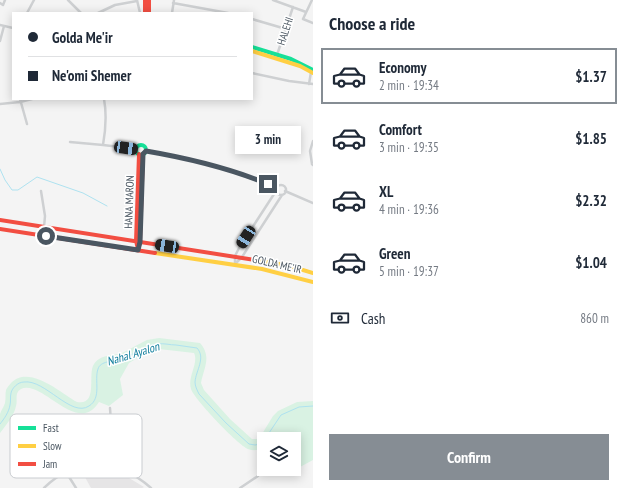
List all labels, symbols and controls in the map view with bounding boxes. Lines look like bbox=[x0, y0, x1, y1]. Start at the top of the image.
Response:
text: Choose a ride bbox=[329, 12, 415, 35]
street label: HALEHI bbox=[274, 15, 296, 47]
text: Golda Me'ir bbox=[52, 28, 113, 47]
icon: car bbox=[331, 58, 367, 94]
text: Economy bbox=[379, 58, 427, 77]
text: Ne'omi Shemer bbox=[52, 66, 131, 85]
text: $1.37 bbox=[575, 67, 607, 86]
text: 2 min · 19:34 bbox=[379, 77, 439, 94]
icon: car bbox=[331, 120, 367, 156]
text: Comfort bbox=[379, 120, 422, 139]
callout: 3 min bbox=[235, 126, 301, 154]
text: $1.85 bbox=[575, 129, 607, 148]
text: 3 min bbox=[255, 131, 281, 148]
text: 3 min · 19:35 bbox=[379, 139, 439, 156]
car bbox=[113, 140, 139, 156]
street label: HANA MARON bbox=[121, 175, 137, 229]
route end bbox=[259, 175, 277, 193]
icon: car bbox=[331, 182, 367, 218]
text: XL bbox=[379, 182, 393, 201]
text: $2.32 bbox=[575, 191, 607, 210]
text: 4 min · 19:36 bbox=[379, 201, 439, 218]
car bbox=[234, 224, 258, 250]
route start bbox=[37, 227, 55, 245]
car bbox=[154, 238, 180, 254]
icon: car bbox=[331, 244, 367, 280]
text: Green bbox=[379, 244, 411, 263]
street label: GOLDA ME'IR bbox=[251, 252, 303, 276]
text: $1.04 bbox=[575, 253, 607, 272]
text: 5 min · 19:37 bbox=[379, 263, 439, 280]
icon: cash bbox=[329, 307, 351, 329]
text: Cash bbox=[361, 309, 385, 328]
text: 860 m bbox=[580, 310, 609, 327]
water label: Nahal Ayalon bbox=[105, 338, 162, 369]
legend bbox=[10, 414, 142, 478]
text: Fast bbox=[43, 421, 59, 435]
map controls bbox=[257, 432, 301, 476]
button: layers bbox=[257, 432, 301, 476]
button: Confirm bbox=[329, 434, 609, 480]
text: Slow bbox=[43, 439, 62, 453]
text: Jam bbox=[42, 457, 57, 471]

